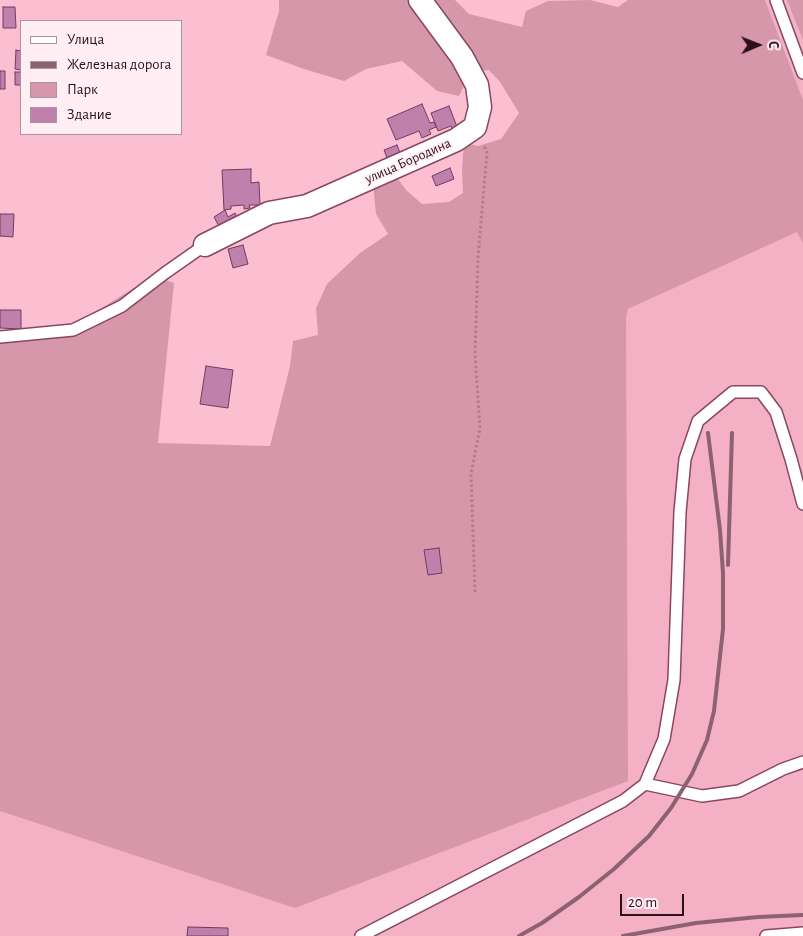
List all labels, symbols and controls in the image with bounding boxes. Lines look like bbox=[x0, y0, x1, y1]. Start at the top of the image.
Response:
legend bbox=[20, 20, 182, 135]
north arrow bbox=[733, 20, 783, 70]
text: Улица bbox=[67, 32, 104, 47]
text: С bbox=[766, 41, 780, 49]
text: Железная дорога bbox=[67, 57, 171, 72]
text: Парк bbox=[67, 82, 98, 97]
text: Здание bbox=[67, 107, 112, 122]
street label: улица Бородина bbox=[362, 135, 454, 187]
scale bar bbox=[623, 884, 687, 916]
text: 20 m bbox=[628, 895, 657, 910]

